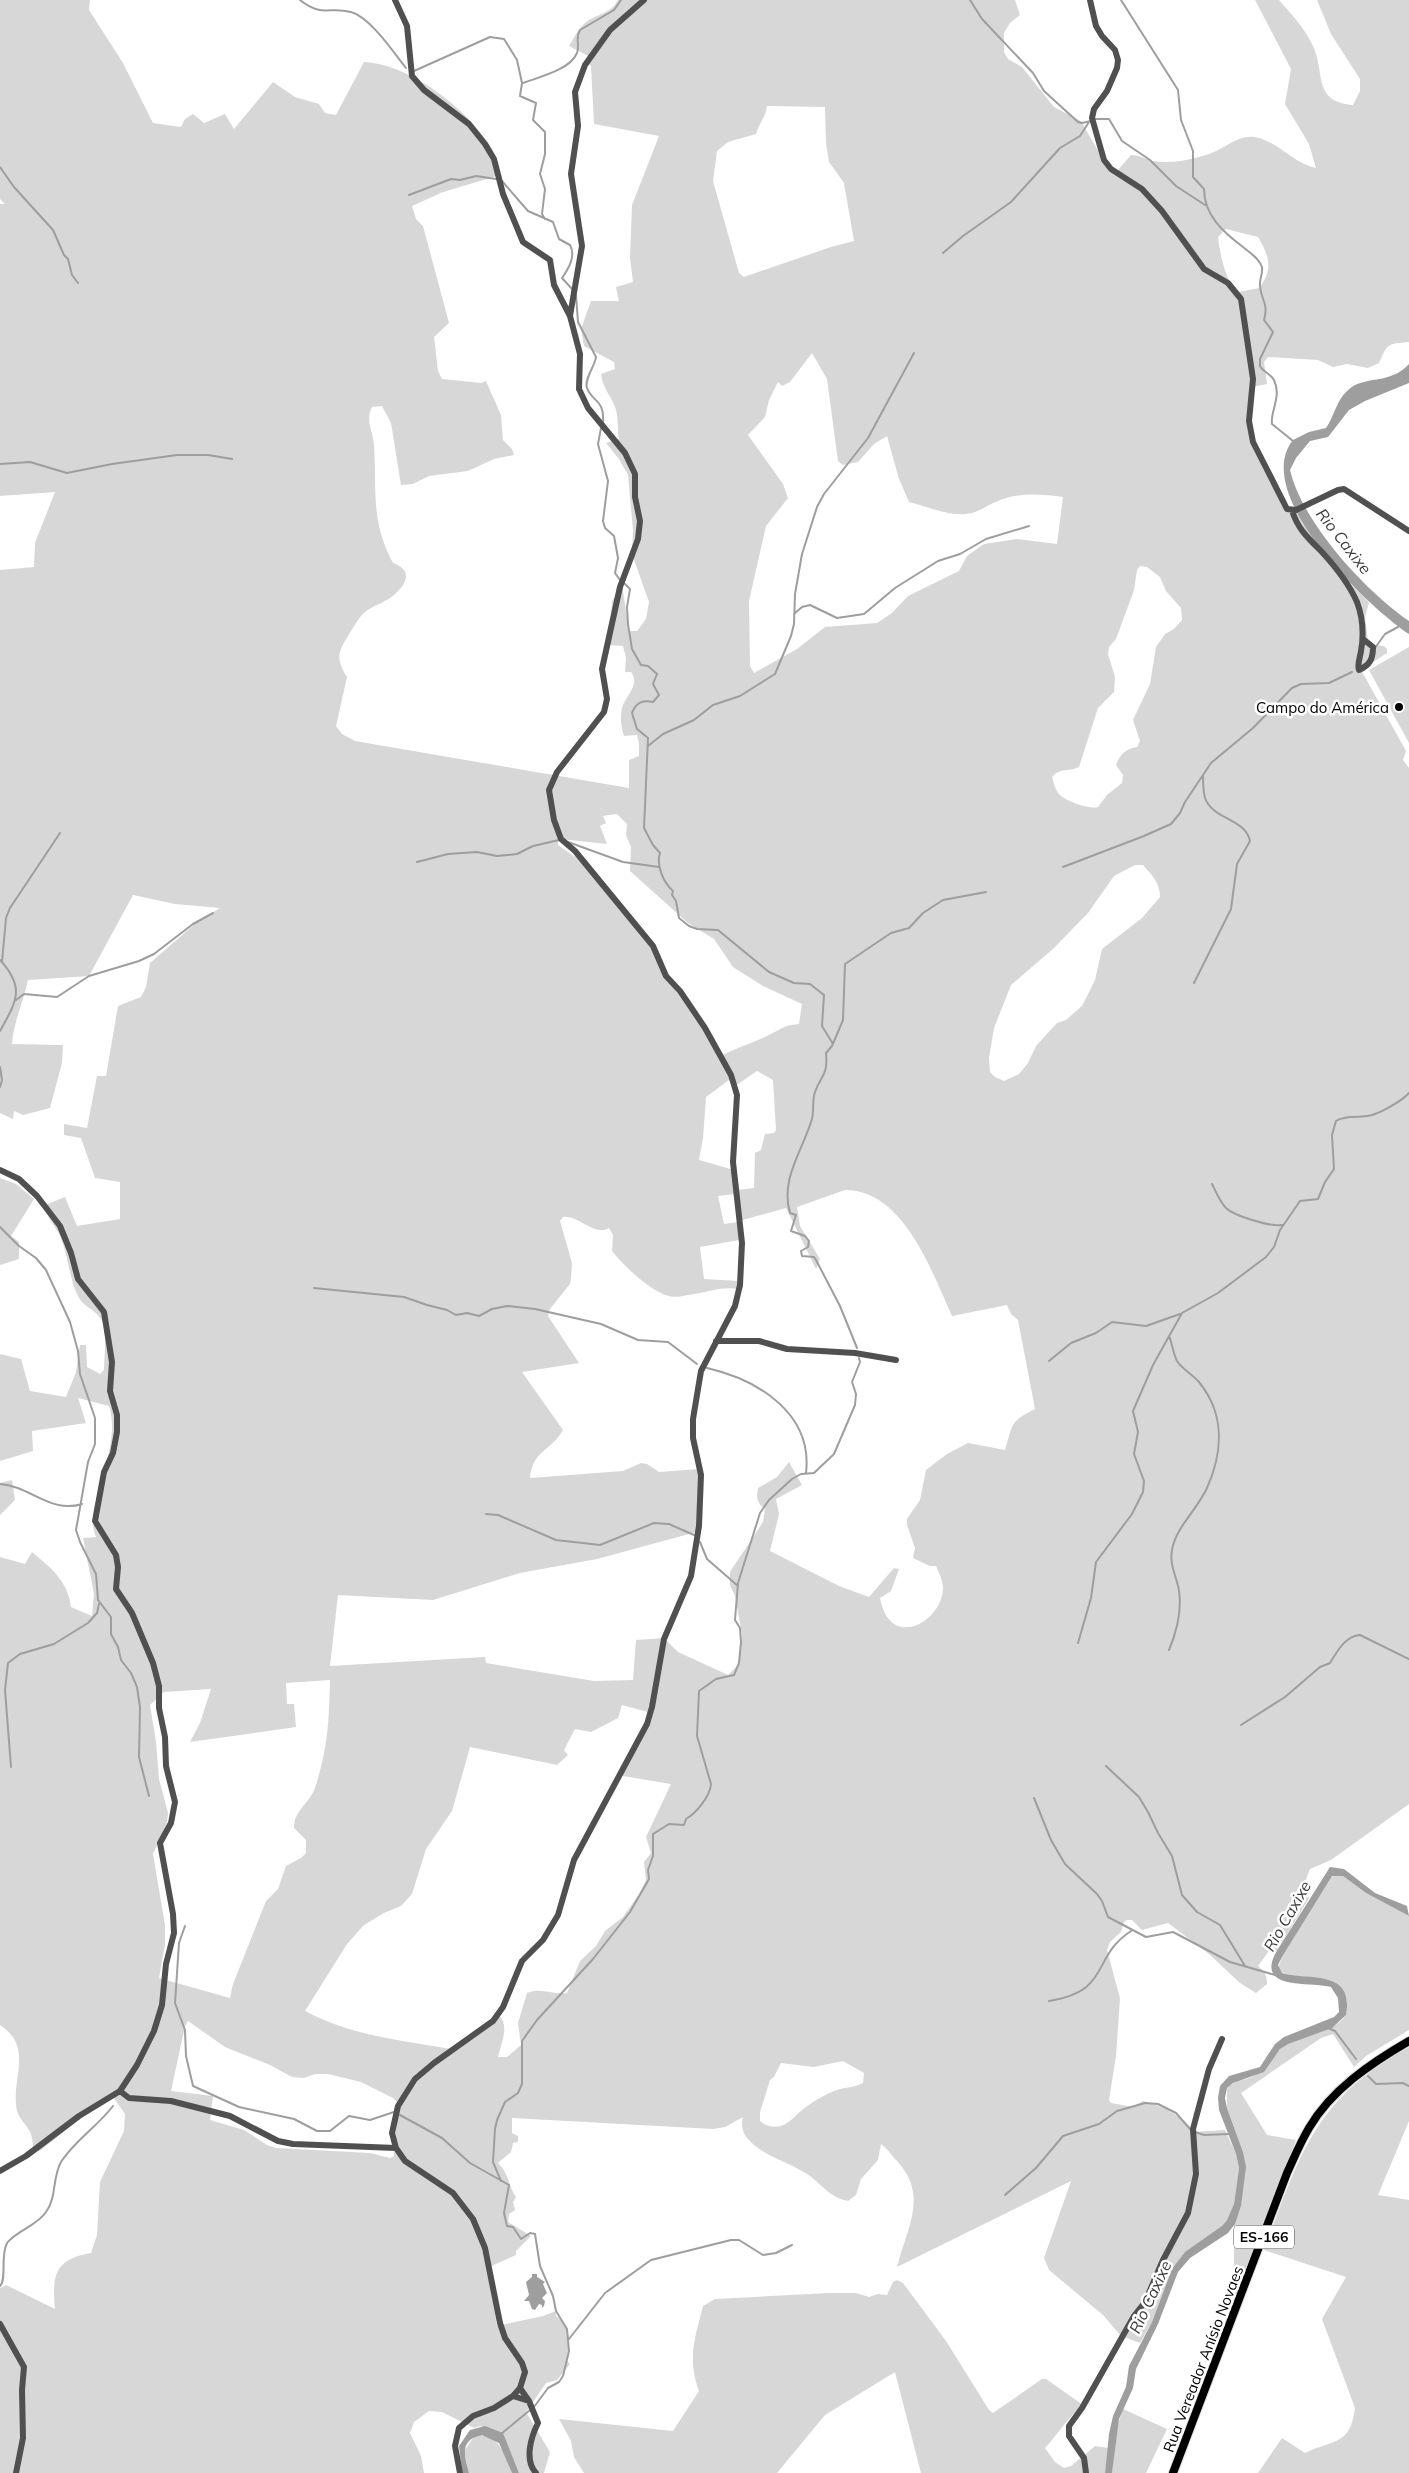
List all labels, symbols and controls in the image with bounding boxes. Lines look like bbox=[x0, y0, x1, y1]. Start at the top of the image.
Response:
water label: Rio Caxixe bbox=[1312, 504, 1376, 578]
place label: Campo do América bbox=[1256, 698, 1389, 717]
marker: Campo do América bbox=[1393, 701, 1405, 713]
water label: Rio Caxixe bbox=[1259, 1877, 1315, 1955]
road number: ES-166 bbox=[1234, 2226, 1294, 2248]
water label: Rio Caxixe bbox=[1124, 2257, 1176, 2337]
street label: Rua Vereador Anísio Novaes bbox=[1159, 2263, 1247, 2455]

